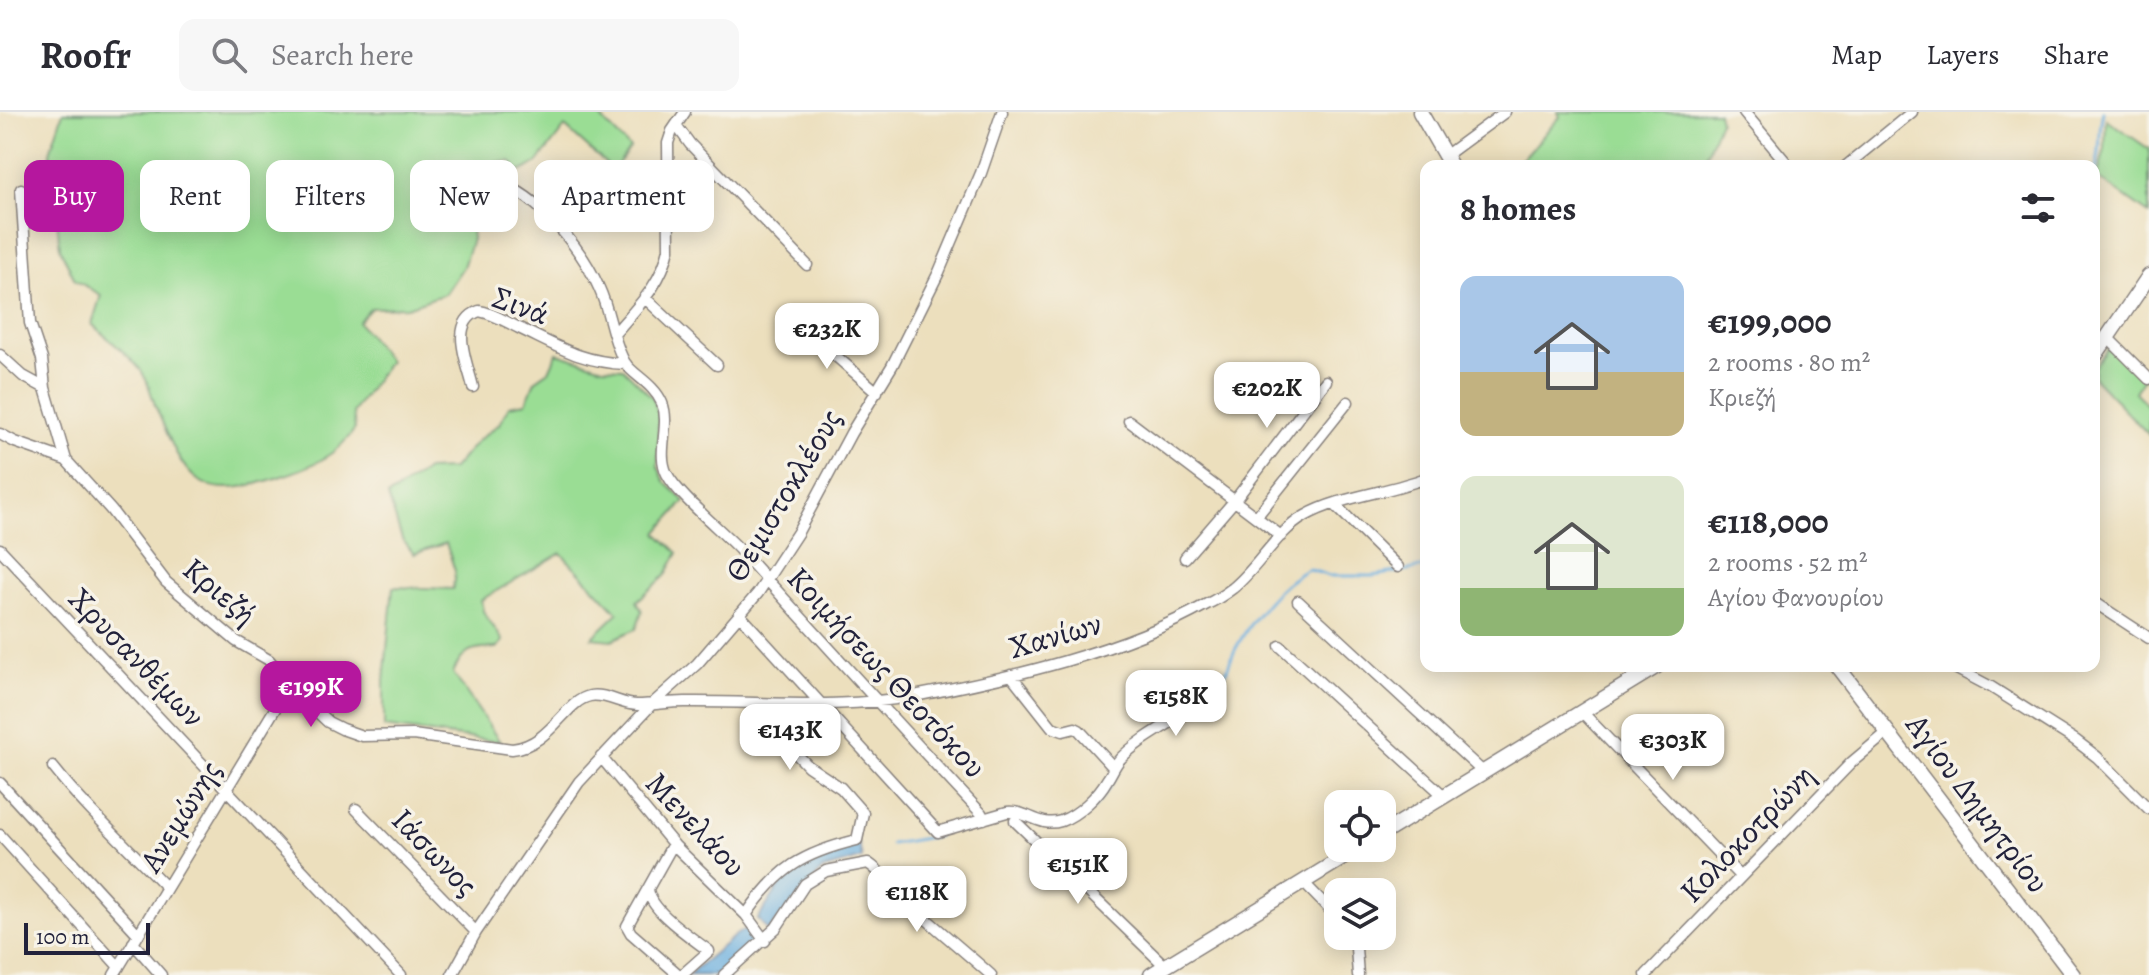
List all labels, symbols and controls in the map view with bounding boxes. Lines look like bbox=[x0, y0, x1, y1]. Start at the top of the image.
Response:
search box bbox=[179, 19, 739, 91]
text: Roofr bbox=[40, 29, 131, 81]
icon: search bbox=[207, 33, 251, 77]
text: Search here bbox=[271, 35, 414, 75]
text: Map bbox=[1831, 36, 1882, 74]
text: Layers bbox=[1926, 36, 1999, 74]
text: Share bbox=[2043, 36, 2109, 74]
chip: Buy bbox=[24, 160, 124, 232]
chip: Rent bbox=[140, 160, 250, 232]
chip: Filters bbox=[266, 160, 394, 232]
chip: New bbox=[410, 160, 518, 232]
chip: Apartment bbox=[534, 160, 714, 232]
text: 8 homes bbox=[1460, 185, 1576, 232]
icon: filters bbox=[2016, 186, 2060, 230]
street label: Σινά bbox=[487, 275, 555, 335]
text: €199,000 bbox=[1708, 298, 1832, 345]
pin: €232K bbox=[771, 303, 883, 371]
icon: home bbox=[1524, 308, 1620, 404]
text: €232K bbox=[793, 311, 861, 346]
text: 2 rooms · 80 m² bbox=[1708, 345, 1870, 380]
pin: €202K bbox=[1211, 362, 1323, 430]
text: €202K bbox=[1232, 370, 1302, 405]
text: Κριεζή bbox=[1708, 380, 1776, 415]
street label: Θεμιστοκλέους bbox=[714, 400, 852, 590]
text: €118,000 bbox=[1708, 498, 1829, 545]
icon: home bbox=[1524, 508, 1620, 604]
text: 2 rooms · 52 m² bbox=[1708, 545, 1867, 580]
street label: Κριεζή bbox=[174, 547, 266, 635]
street label: Κοιμήσεως Θεοτόκου bbox=[777, 557, 997, 787]
street label: Χρυσανθέμων bbox=[59, 577, 215, 737]
text: Αγίου Φανουρίου bbox=[1708, 580, 1884, 615]
street label: Χανίων bbox=[1004, 601, 1106, 669]
pin: €199K bbox=[255, 661, 367, 729]
text: €199K bbox=[278, 669, 344, 704]
pin: €158K bbox=[1120, 670, 1232, 738]
text: €158K bbox=[1144, 678, 1208, 713]
street label: Αγίου Δημητρίου bbox=[1895, 703, 2060, 902]
pin: €143K bbox=[734, 704, 846, 772]
text: €143K bbox=[758, 712, 822, 747]
pin: €303K bbox=[1617, 714, 1729, 782]
text: €303K bbox=[1639, 722, 1707, 757]
street label: Ανεμώνης bbox=[128, 752, 232, 881]
street label: Κολοκοτρώνη bbox=[1670, 754, 1824, 912]
street label: Μενελάου bbox=[636, 762, 756, 886]
map controls bbox=[1324, 790, 1396, 950]
button: locate bbox=[1324, 790, 1396, 862]
street label: Ιάσωνος bbox=[382, 798, 488, 906]
pin: €151K bbox=[1022, 838, 1134, 906]
text: €151K bbox=[1047, 846, 1109, 881]
pin: €118K bbox=[861, 866, 973, 934]
text: €118K bbox=[885, 874, 949, 909]
button: layers bbox=[1324, 878, 1396, 950]
scale bar bbox=[24, 919, 150, 955]
text: 100 m bbox=[36, 922, 90, 952]

